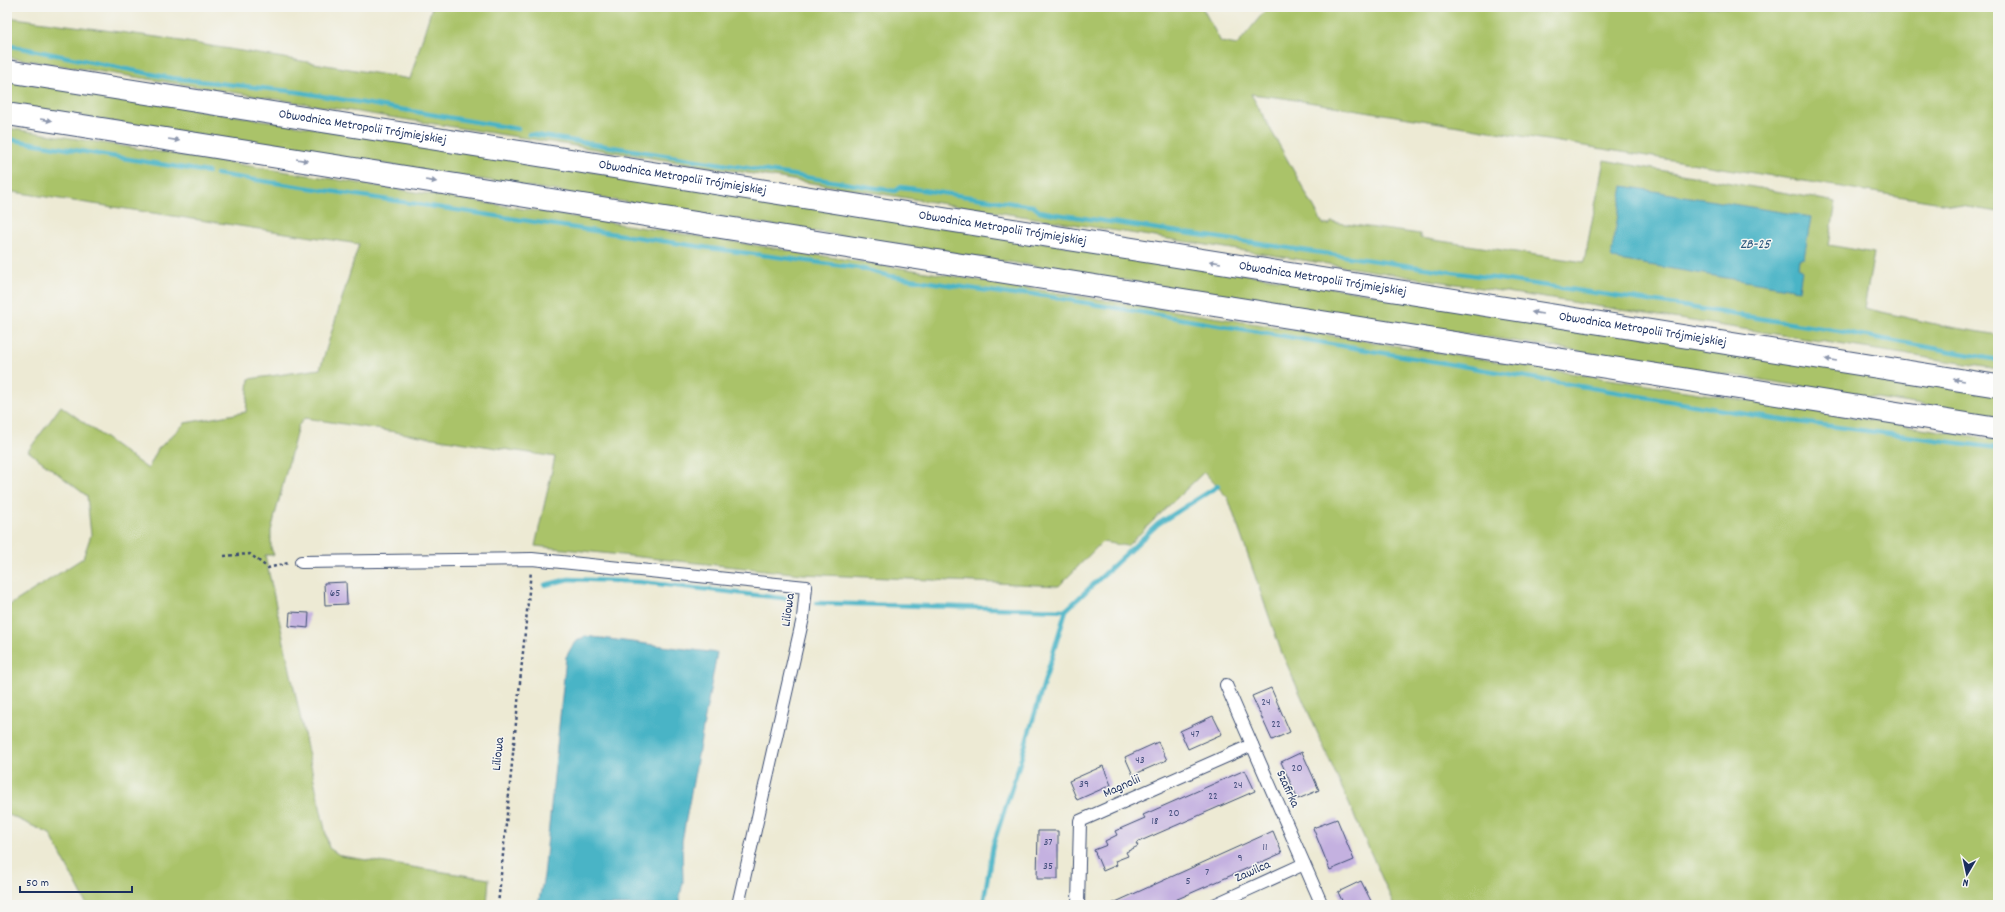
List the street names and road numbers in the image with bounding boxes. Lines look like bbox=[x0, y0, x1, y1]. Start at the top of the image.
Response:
street label: Obwodnica Metropolii Trójmiejskiej bbox=[277, 105, 448, 150]
street label: Obwodnica Metropolii Trójmiejskiej bbox=[597, 155, 768, 201]
street label: Obwodnica Metropolii Trójmiejskiej bbox=[917, 206, 1088, 251]
street label: Obwodnica Metropolii Trójmiejskiej bbox=[1237, 257, 1408, 302]
street label: Obwodnica Metropolii Trójmiejskiej bbox=[1557, 307, 1728, 352]
street label: Liliowa bbox=[777, 591, 801, 628]
street label: Liliowa bbox=[488, 735, 510, 772]
street label: Szafirka bbox=[1270, 767, 1304, 812]
street label: Magnolii bbox=[1100, 770, 1144, 804]
street label: Zawilca bbox=[1232, 855, 1275, 888]

